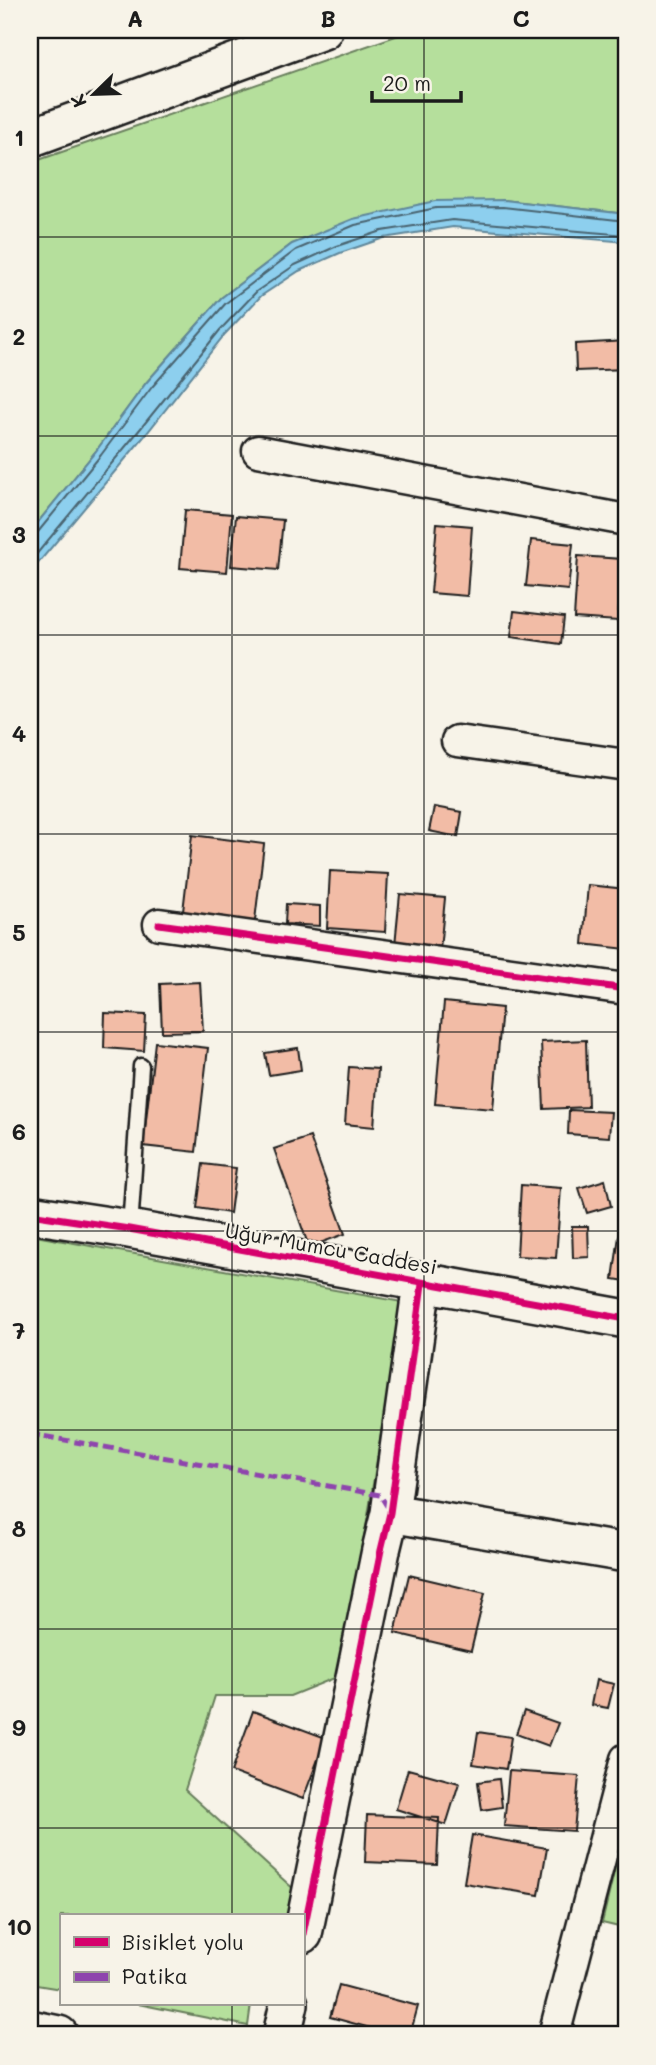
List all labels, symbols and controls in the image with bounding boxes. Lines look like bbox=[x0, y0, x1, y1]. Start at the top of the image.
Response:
text: A bbox=[127, 3, 143, 33]
text: B bbox=[320, 3, 336, 33]
text: C bbox=[512, 3, 530, 33]
north arrow bbox=[60, 60, 130, 130]
scale bar bbox=[372, 60, 462, 104]
text: 20 m bbox=[383, 69, 431, 96]
text: K bbox=[64, 90, 92, 111]
text: 1 bbox=[14, 122, 24, 152]
text: 2 bbox=[13, 321, 25, 351]
text: 3 bbox=[12, 519, 26, 549]
text: 4 bbox=[12, 718, 26, 748]
text: 5 bbox=[12, 917, 26, 947]
text: 6 bbox=[12, 1116, 26, 1146]
street label: Uğur Mumcu Caddesi bbox=[223, 1216, 439, 1279]
text: 7 bbox=[13, 1315, 26, 1345]
text: 8 bbox=[12, 1513, 26, 1543]
text: 9 bbox=[12, 1712, 26, 1742]
text: 10 bbox=[7, 1911, 32, 1941]
legend bbox=[60, 1914, 304, 2006]
text: Bisiklet yolu bbox=[122, 1928, 244, 1955]
text: Patika bbox=[122, 1962, 188, 1989]

